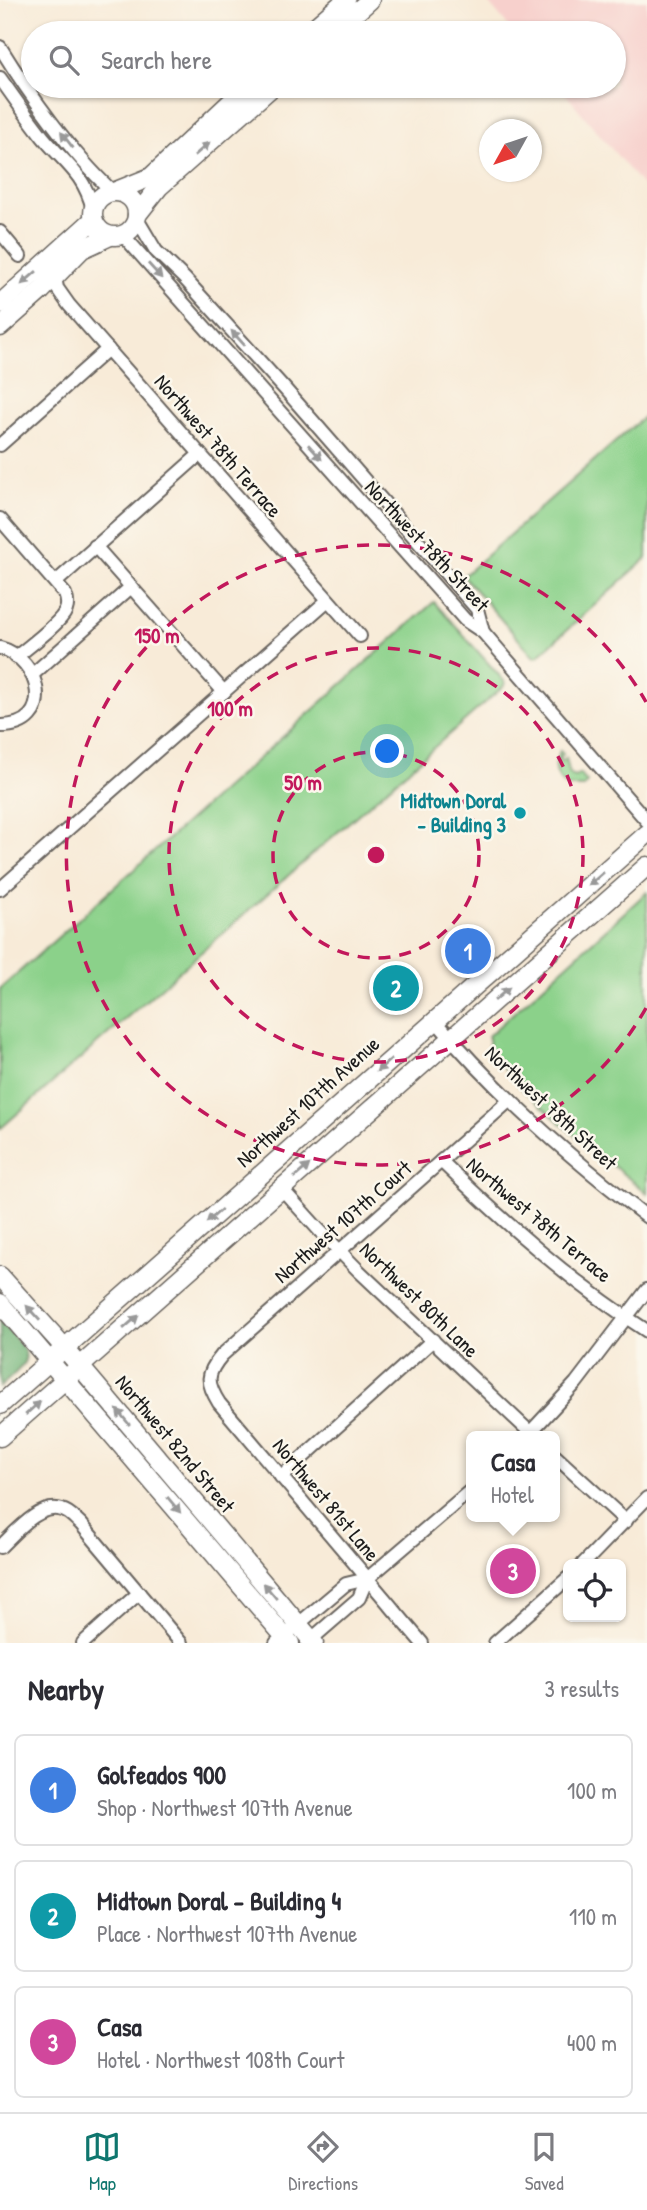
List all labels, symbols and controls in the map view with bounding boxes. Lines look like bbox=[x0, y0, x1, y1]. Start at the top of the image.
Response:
search box bbox=[21, 21, 626, 98]
icon: search bbox=[45, 41, 83, 79]
text: Search here bbox=[101, 42, 212, 77]
north arrow bbox=[479, 119, 542, 182]
one-way arrow bbox=[60, 132, 75, 150]
one-way arrow bbox=[193, 141, 211, 157]
one-way arrow bbox=[147, 263, 162, 280]
one-way arrow bbox=[20, 270, 37, 285]
one-way arrow bbox=[231, 329, 246, 346]
street label: Northwest 78th Terrace bbox=[148, 368, 289, 524]
one-way arrow bbox=[307, 443, 322, 460]
street label: Northwest 78th Street bbox=[358, 473, 497, 619]
text: 150 m bbox=[134, 621, 180, 650]
text: 100 m bbox=[207, 694, 253, 723]
your location bbox=[370, 734, 404, 768]
text: 50 m bbox=[284, 768, 322, 797]
place label: Midtown Doral - Building 3 bbox=[401, 786, 507, 840]
marker: Midtown Doral - Building 3 bbox=[512, 805, 528, 821]
centre of rings bbox=[364, 843, 388, 867]
one-way arrow bbox=[587, 871, 605, 887]
pin: 1 bbox=[445, 925, 491, 977]
pin: 2 bbox=[373, 962, 419, 1014]
one-way arrow bbox=[494, 987, 511, 1002]
street label: Northwest 107th Avenue bbox=[230, 1029, 386, 1174]
street label: Northwest 78th Street bbox=[479, 1039, 624, 1177]
one-way arrow bbox=[375, 1057, 393, 1073]
street label: Northwest 78th Terrace bbox=[461, 1150, 618, 1289]
street label: Northwest 107th Court bbox=[268, 1153, 418, 1290]
one-way arrow bbox=[293, 1164, 310, 1179]
one-way arrow bbox=[205, 1208, 223, 1224]
street label: Northwest 80th Lane bbox=[353, 1235, 485, 1364]
one-way arrow bbox=[25, 1304, 41, 1321]
one-way arrow bbox=[122, 1314, 139, 1330]
street label: Northwest 82nd Street bbox=[109, 1368, 242, 1520]
one-way arrow bbox=[24, 1400, 42, 1416]
one-way arrow bbox=[116, 1409, 131, 1426]
popup bbox=[466, 1431, 560, 1522]
street label: Northwest 81st Lane bbox=[266, 1432, 387, 1567]
text: Casa bbox=[491, 1444, 535, 1479]
text: Hotel bbox=[491, 1479, 534, 1510]
one-way arrow bbox=[166, 1496, 181, 1514]
pin: 3 bbox=[490, 1545, 536, 1597]
map controls bbox=[563, 1559, 626, 1622]
button: locate bbox=[563, 1559, 626, 1622]
one-way arrow bbox=[263, 1582, 278, 1599]
text: Nearby bbox=[28, 1669, 104, 1709]
text: 3 results bbox=[544, 1673, 619, 1704]
text: Golfeados 900 bbox=[97, 1757, 226, 1792]
text: 1 bbox=[49, 1775, 57, 1806]
text: 100 m bbox=[567, 1775, 617, 1806]
text: Shop · Northwest 107th Avenue bbox=[97, 1792, 353, 1823]
text: Midtown Doral - Building 4 bbox=[97, 1883, 341, 1918]
text: 2 bbox=[48, 1901, 58, 1932]
text: 110 m bbox=[569, 1901, 617, 1932]
text: Place · Northwest 107th Avenue bbox=[97, 1918, 357, 1949]
text: Casa bbox=[97, 2009, 142, 2044]
text: 3 bbox=[48, 2027, 58, 2058]
text: 400 m bbox=[567, 2027, 617, 2058]
text: Hotel · Northwest 108th Court bbox=[97, 2044, 345, 2075]
tab: Map bbox=[83, 2128, 121, 2196]
tab: Directions bbox=[288, 2128, 358, 2196]
tab: Saved bbox=[525, 2128, 564, 2196]

